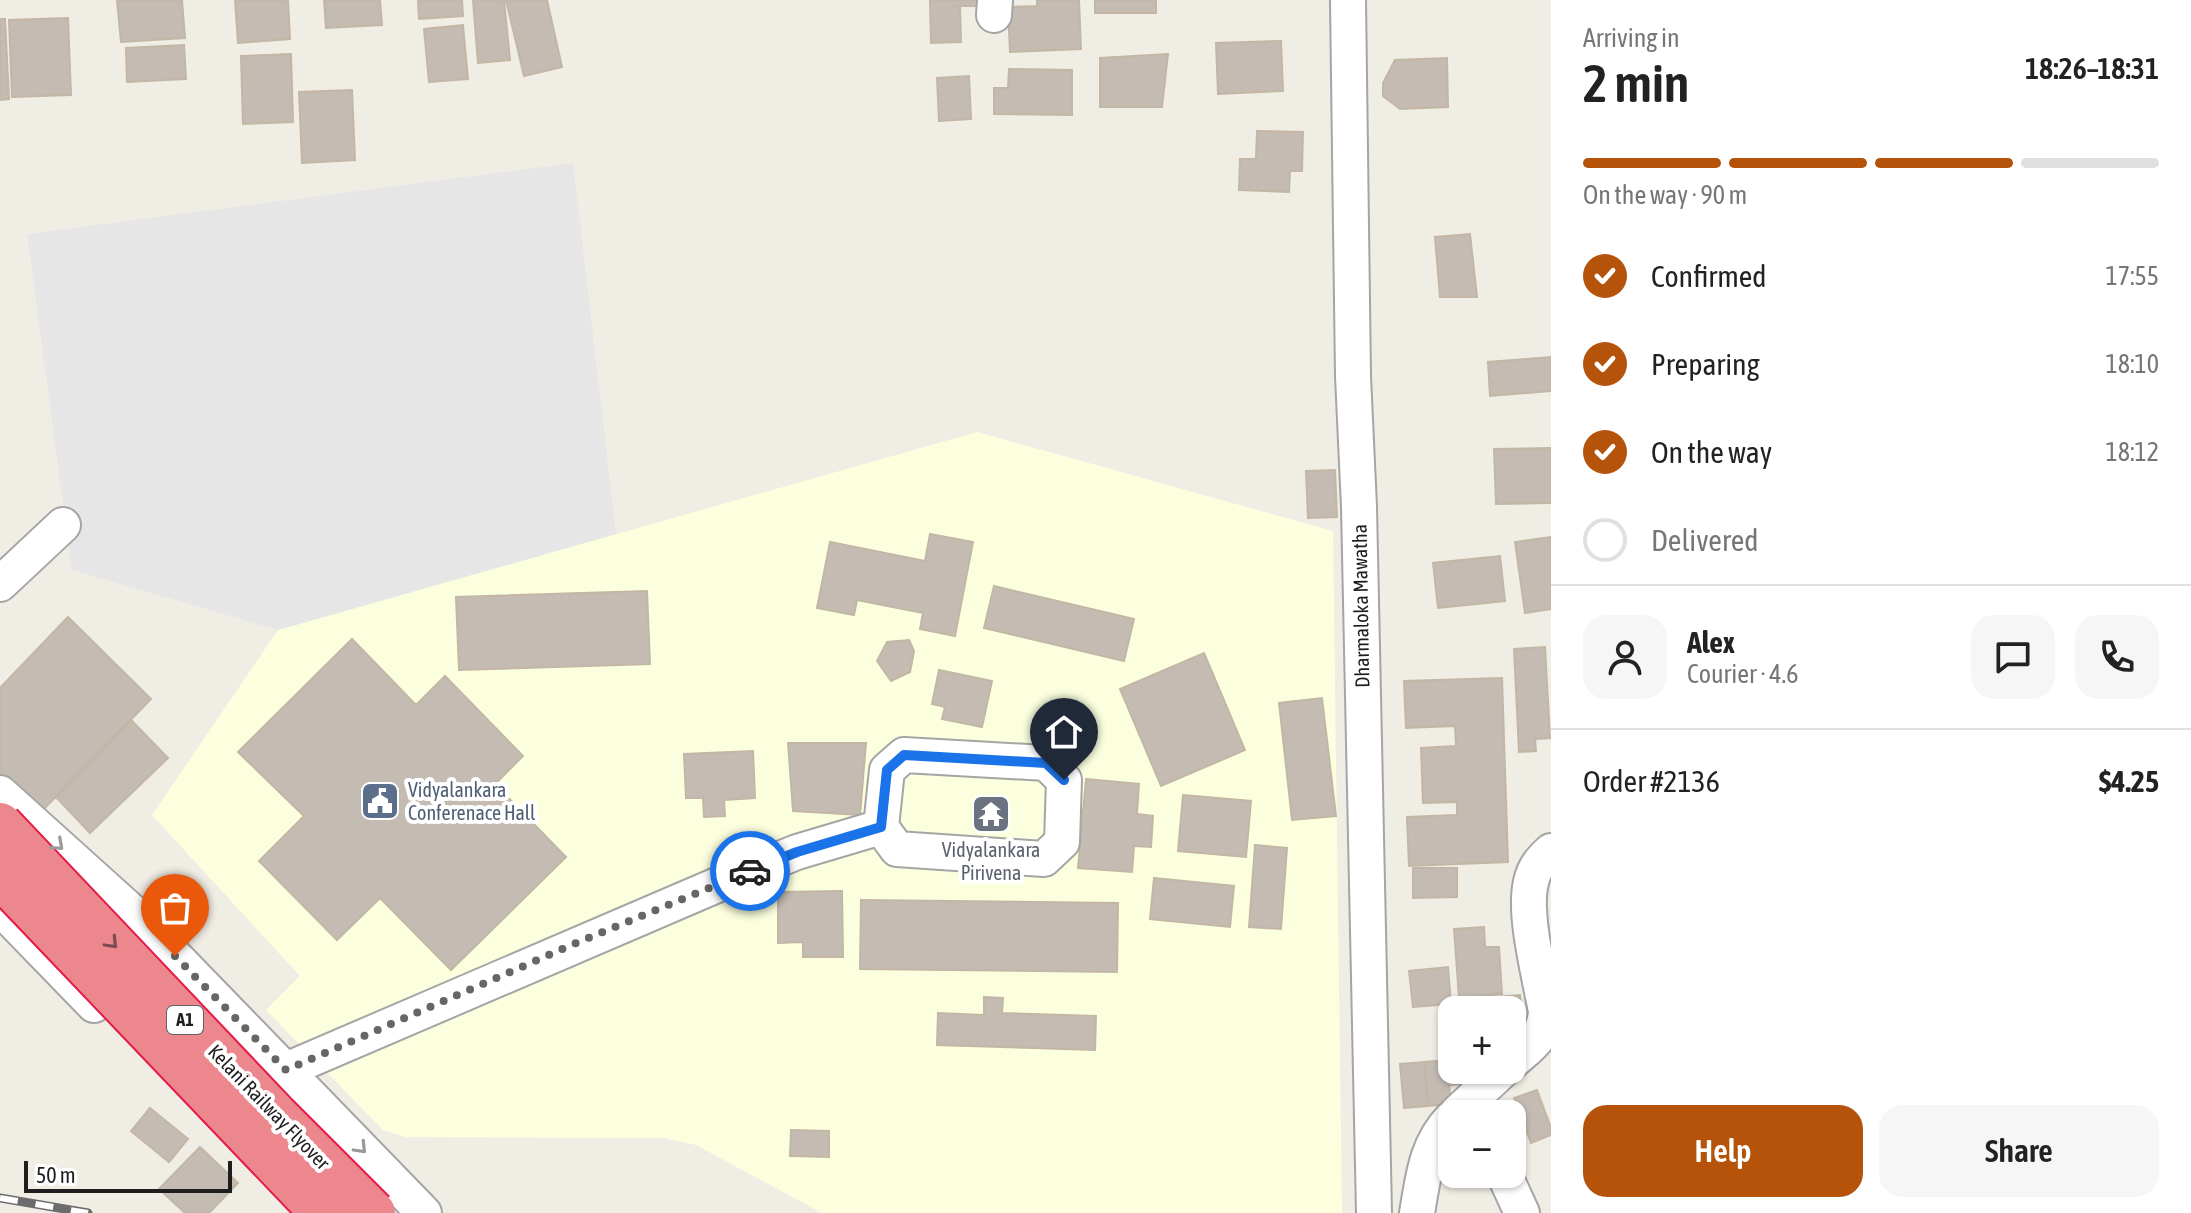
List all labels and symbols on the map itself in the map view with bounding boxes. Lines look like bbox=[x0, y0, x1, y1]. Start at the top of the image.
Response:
street label: Dharmaloka Mawatha bbox=[1348, 524, 1373, 688]
pin bbox=[1030, 698, 1098, 780]
place label: Vidyalankara Conferenace Hall bbox=[408, 778, 536, 824]
public building icon: Vidyalankara Conferenace Hall bbox=[359, 780, 401, 822]
temple icon: Vidyalankara Pirivena bbox=[970, 793, 1012, 835]
courier bbox=[710, 831, 790, 911]
one-way arrow bbox=[49, 836, 63, 851]
place label: Vidyalankara Pirivena bbox=[942, 838, 1040, 884]
pin bbox=[141, 874, 209, 956]
one-way arrow bbox=[102, 933, 116, 948]
road number: A1 bbox=[167, 1006, 203, 1034]
street label: Kelani Railway Flyover bbox=[204, 1039, 336, 1175]
one-way arrow bbox=[351, 1139, 366, 1153]
scale bar bbox=[24, 1157, 232, 1193]

